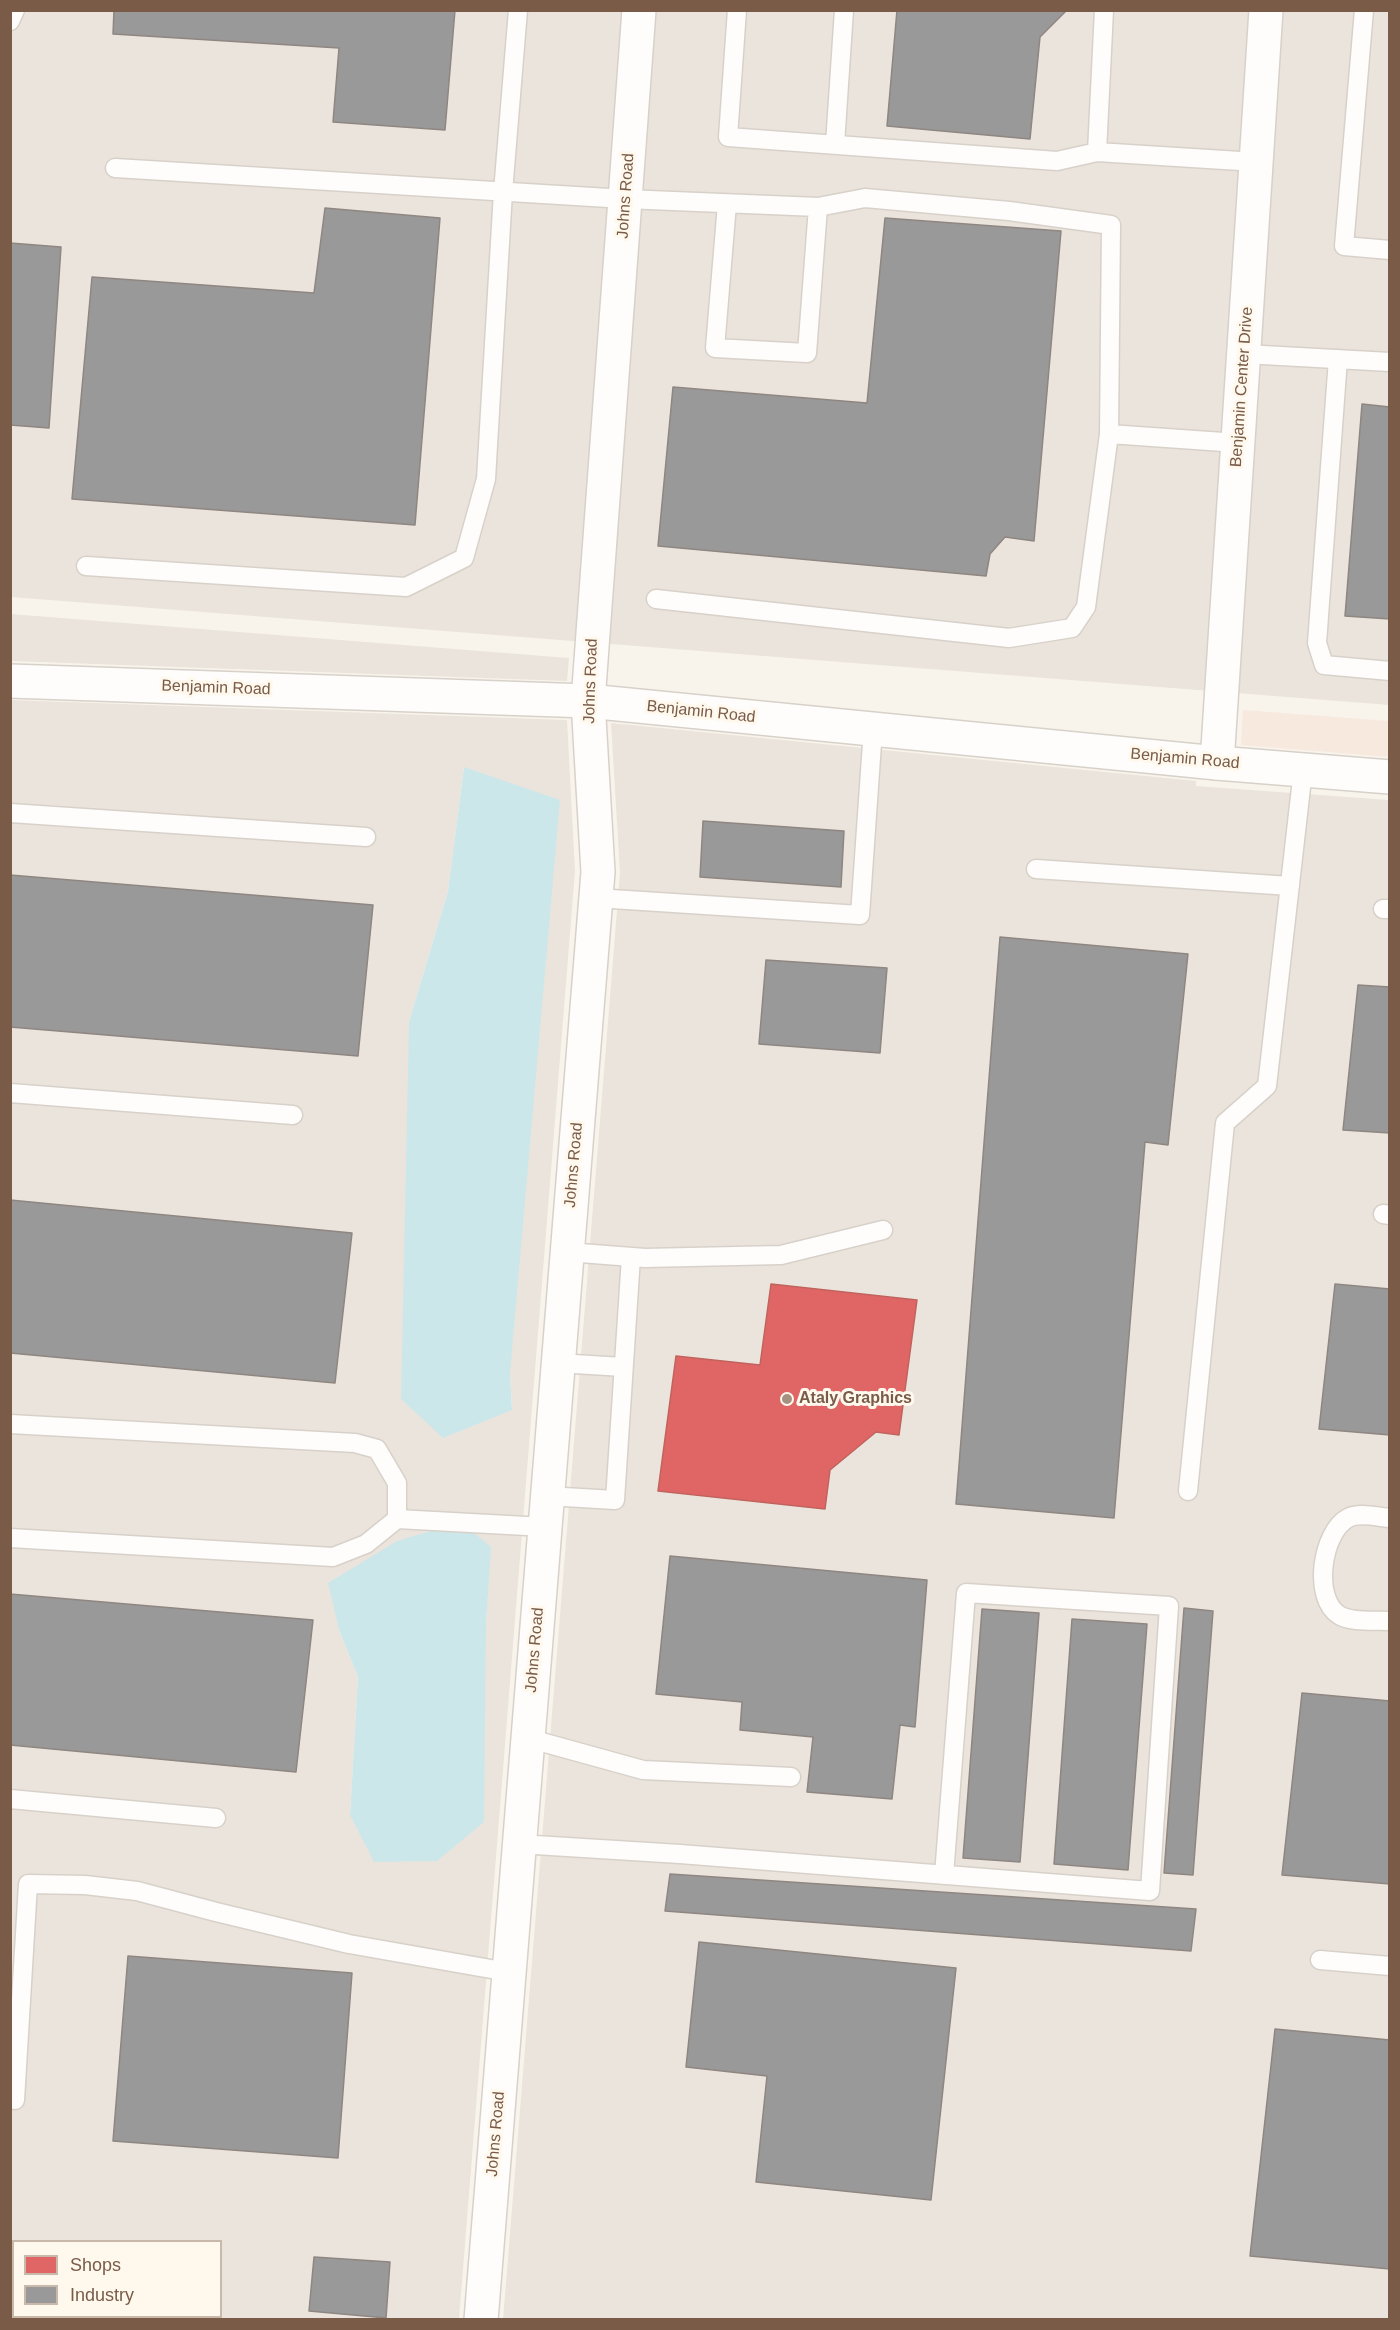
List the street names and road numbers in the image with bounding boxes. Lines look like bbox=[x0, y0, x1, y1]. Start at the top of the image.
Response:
street label: Johns Road bbox=[613, 153, 639, 239]
street label: Benjamin Center Drive bbox=[1227, 306, 1257, 468]
street label: Johns Road bbox=[580, 638, 602, 724]
street label: Benjamin Road bbox=[161, 676, 271, 700]
street label: Benjamin Road bbox=[646, 697, 756, 727]
street label: Benjamin Road bbox=[1130, 745, 1240, 773]
street label: Johns Road bbox=[561, 1122, 587, 1208]
street label: Johns Road bbox=[522, 1607, 548, 1693]
street label: Johns Road bbox=[483, 2091, 509, 2177]

